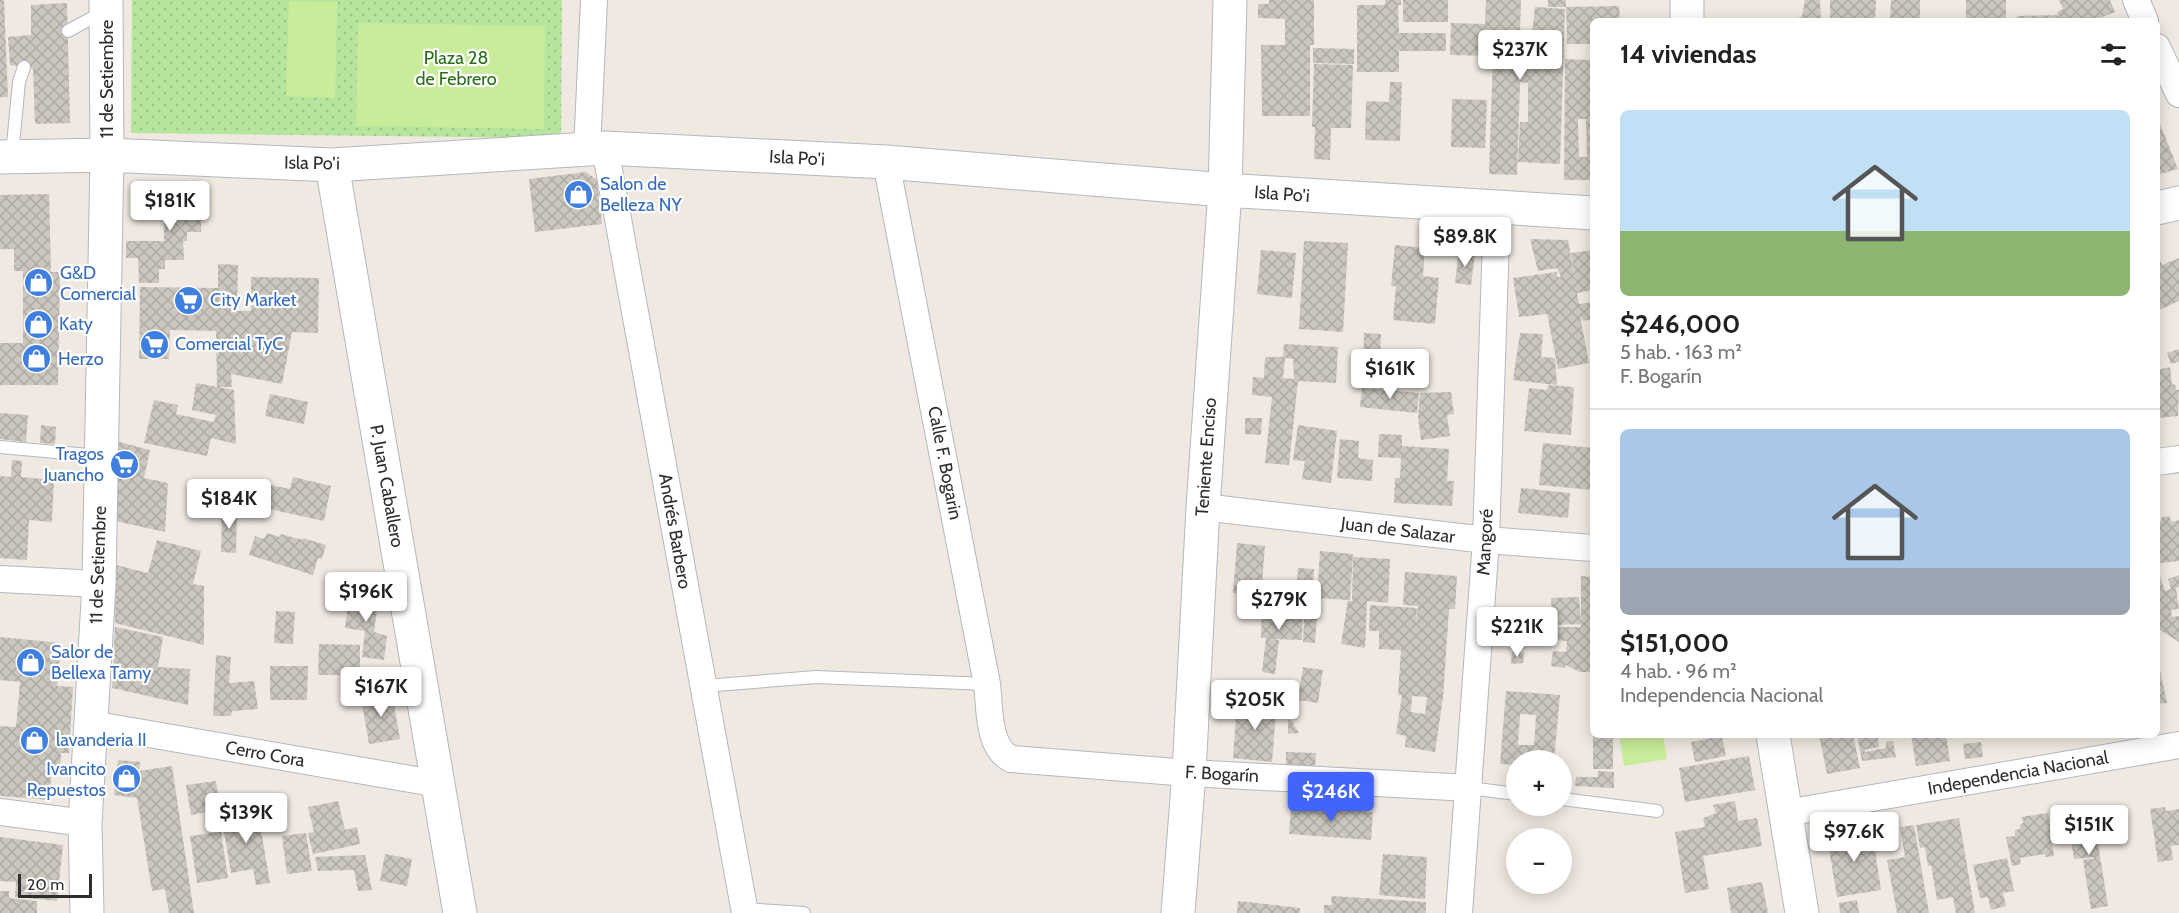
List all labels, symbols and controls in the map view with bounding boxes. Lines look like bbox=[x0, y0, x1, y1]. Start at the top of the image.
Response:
street label: 11 de Setiembre bbox=[96, 20, 118, 138]
pin: $237K bbox=[1478, 30, 1562, 81]
text: $237K bbox=[1492, 37, 1548, 61]
text: 14 viviendas bbox=[1620, 38, 1756, 70]
icon: filters bbox=[2097, 38, 2130, 71]
park label: Plaza 28 de Febrero bbox=[415, 47, 497, 90]
street label: Isla Po'i bbox=[769, 146, 825, 170]
icon: home bbox=[1821, 149, 1929, 257]
street label: Isla Po'i bbox=[284, 152, 340, 174]
place label: Salon de Belleza NY bbox=[600, 173, 682, 216]
shop icon: Salon de Belleza NY bbox=[563, 178, 595, 210]
pin: $181K bbox=[128, 181, 212, 232]
street label: Isla Po'i bbox=[1253, 181, 1311, 207]
text: $181K bbox=[145, 188, 195, 212]
pin: $89.8K bbox=[1416, 217, 1514, 268]
text: $89.8K bbox=[1433, 224, 1497, 248]
place label: G&D Comercial bbox=[60, 262, 137, 305]
shop icon: G&D Comercial bbox=[23, 267, 55, 299]
supermarket icon: City Market bbox=[173, 284, 205, 316]
place label: City Market bbox=[210, 289, 296, 311]
shop icon: Katy bbox=[22, 308, 54, 340]
text: $246,000 bbox=[1620, 308, 1740, 340]
place label: Katy bbox=[59, 313, 93, 335]
supermarket icon: Comercial TyC bbox=[138, 328, 170, 360]
place label: Comercial TyC bbox=[175, 333, 283, 355]
text: 5 hab. · 163 m² bbox=[1620, 340, 1742, 364]
shop icon: Herzo bbox=[21, 343, 53, 375]
place label: Herzo bbox=[58, 348, 104, 370]
pin: $161K bbox=[1348, 349, 1432, 400]
text: $161K bbox=[1365, 356, 1415, 380]
text: F. Bogarín bbox=[1620, 364, 1702, 388]
street label: Teniente Enciso bbox=[1191, 397, 1221, 517]
street label: Calle F. Bogarin bbox=[923, 404, 967, 522]
street label: P. Juan Caballero bbox=[365, 423, 409, 549]
place label: Tragos Juancho bbox=[43, 443, 104, 486]
supermarket icon: Tragos Juancho bbox=[109, 448, 141, 480]
icon: home bbox=[1821, 468, 1929, 576]
street label: Andrés Barbero bbox=[654, 472, 696, 591]
pin: $184K bbox=[187, 479, 271, 530]
text: $184K bbox=[201, 486, 257, 510]
street label: 11 de Setiembre bbox=[85, 505, 111, 625]
street label: Mangoré bbox=[1472, 508, 1498, 576]
street label: Juan de Salazar bbox=[1339, 512, 1457, 548]
pin: $196K bbox=[324, 572, 408, 623]
text: $196K bbox=[339, 579, 393, 603]
pin: $279K bbox=[1237, 580, 1321, 631]
text: $279K bbox=[1251, 587, 1307, 611]
pin: $221K bbox=[1475, 607, 1559, 658]
text: $221K bbox=[1491, 614, 1543, 638]
text: $151,000 bbox=[1620, 627, 1729, 659]
place label: Salor de Bellexa Tamy bbox=[51, 641, 151, 684]
shop icon: Salor de Bellexa Tamy bbox=[14, 646, 46, 678]
text: 4 hab. · 96 m² bbox=[1620, 659, 1737, 683]
pin: $167K bbox=[339, 667, 423, 718]
text: $167K bbox=[355, 674, 407, 698]
pin: $205K bbox=[1213, 680, 1297, 731]
text: Independencia Nacional bbox=[1620, 683, 1823, 707]
text: $205K bbox=[1225, 687, 1285, 711]
shop icon: lavanderia II bbox=[19, 724, 51, 756]
place label: lavanderia II bbox=[56, 729, 147, 751]
street label: Cerro Cora bbox=[224, 736, 307, 772]
street label: Independencia Nacional bbox=[1926, 746, 2111, 800]
map controls bbox=[1506, 750, 1572, 894]
button: + bbox=[1506, 750, 1572, 816]
place label: Ivancito Repuestos bbox=[27, 758, 106, 801]
street label: F. Bogarín bbox=[1185, 761, 1259, 787]
shop icon: Ivancito Repuestos bbox=[111, 763, 143, 795]
pin: $246K bbox=[1289, 772, 1373, 823]
text: $246K bbox=[1302, 779, 1360, 803]
pin: $139K bbox=[204, 793, 288, 844]
text: $139K bbox=[219, 800, 273, 824]
pin: $151K bbox=[2047, 805, 2131, 856]
pin: $97.6K bbox=[1805, 812, 1903, 863]
text: $151K bbox=[2064, 812, 2114, 836]
text: $97.6K bbox=[1824, 819, 1884, 843]
button: − bbox=[1506, 828, 1572, 894]
scale bar bbox=[18, 871, 92, 898]
text: 20 m bbox=[27, 875, 64, 894]

